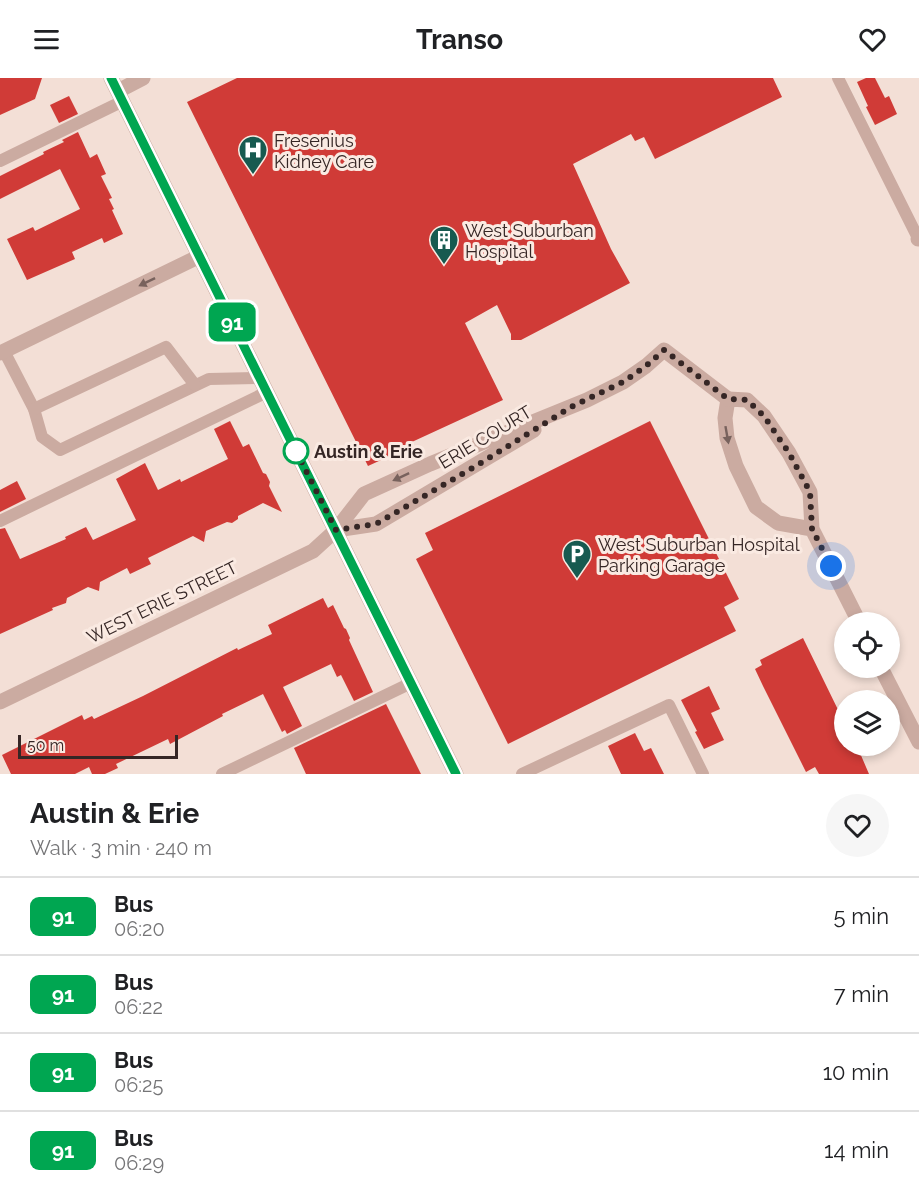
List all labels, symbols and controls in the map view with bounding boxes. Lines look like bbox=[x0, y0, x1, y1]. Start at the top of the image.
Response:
icon: menu bbox=[30, 23, 63, 56]
icon: heart bbox=[856, 23, 889, 56]
text: Transo bbox=[416, 24, 503, 55]
place label: Fresenius Kidney Care bbox=[274, 130, 375, 172]
hospital icon: Fresenius Kidney Care bbox=[237, 134, 269, 176]
place label: West Suburban Hospital bbox=[465, 220, 594, 262]
building icon: West Suburban Hospital bbox=[428, 224, 460, 266]
one-way arrow bbox=[138, 276, 156, 286]
line badge: 91 bbox=[205, 302, 259, 342]
text: 91 bbox=[221, 310, 243, 335]
street label: ERIE COURT bbox=[435, 401, 535, 473]
one-way arrow bbox=[723, 426, 732, 445]
marker: Austin & Erie bbox=[283, 438, 309, 464]
place label: Austin & Erie bbox=[314, 441, 423, 462]
one-way arrow bbox=[392, 473, 409, 482]
place label: West Suburban Hospital Parking Garage bbox=[598, 534, 800, 576]
parking icon: West Suburban Hospital Parking Garage bbox=[561, 538, 593, 580]
your location bbox=[816, 551, 846, 581]
street label: WEST ERIE STREET bbox=[83, 556, 241, 648]
map controls bbox=[834, 612, 900, 756]
button: locate bbox=[834, 612, 900, 678]
button: layers bbox=[834, 690, 900, 756]
scale bar bbox=[18, 732, 178, 760]
text: 50 m bbox=[27, 736, 64, 755]
button: heart bbox=[826, 794, 889, 857]
text: Austin & Erie bbox=[30, 797, 199, 830]
text: Walk · 3 min · 240 m bbox=[30, 836, 212, 860]
text: Bus bbox=[114, 891, 153, 917]
text: 5 min bbox=[834, 903, 889, 929]
text: 91 bbox=[52, 904, 74, 929]
text: 06:20 bbox=[114, 917, 165, 941]
text: Bus bbox=[114, 969, 153, 995]
text: 7 min bbox=[834, 981, 889, 1007]
text: 91 bbox=[52, 982, 74, 1007]
text: 06:22 bbox=[114, 995, 163, 1019]
text: Bus bbox=[114, 1047, 153, 1073]
text: 10 min bbox=[823, 1059, 889, 1085]
text: 91 bbox=[52, 1060, 74, 1085]
text: 06:25 bbox=[114, 1073, 163, 1097]
text: Bus bbox=[114, 1125, 153, 1151]
text: 14 min bbox=[824, 1137, 889, 1163]
text: 91 bbox=[52, 1138, 74, 1163]
text: 06:29 bbox=[114, 1151, 164, 1175]

